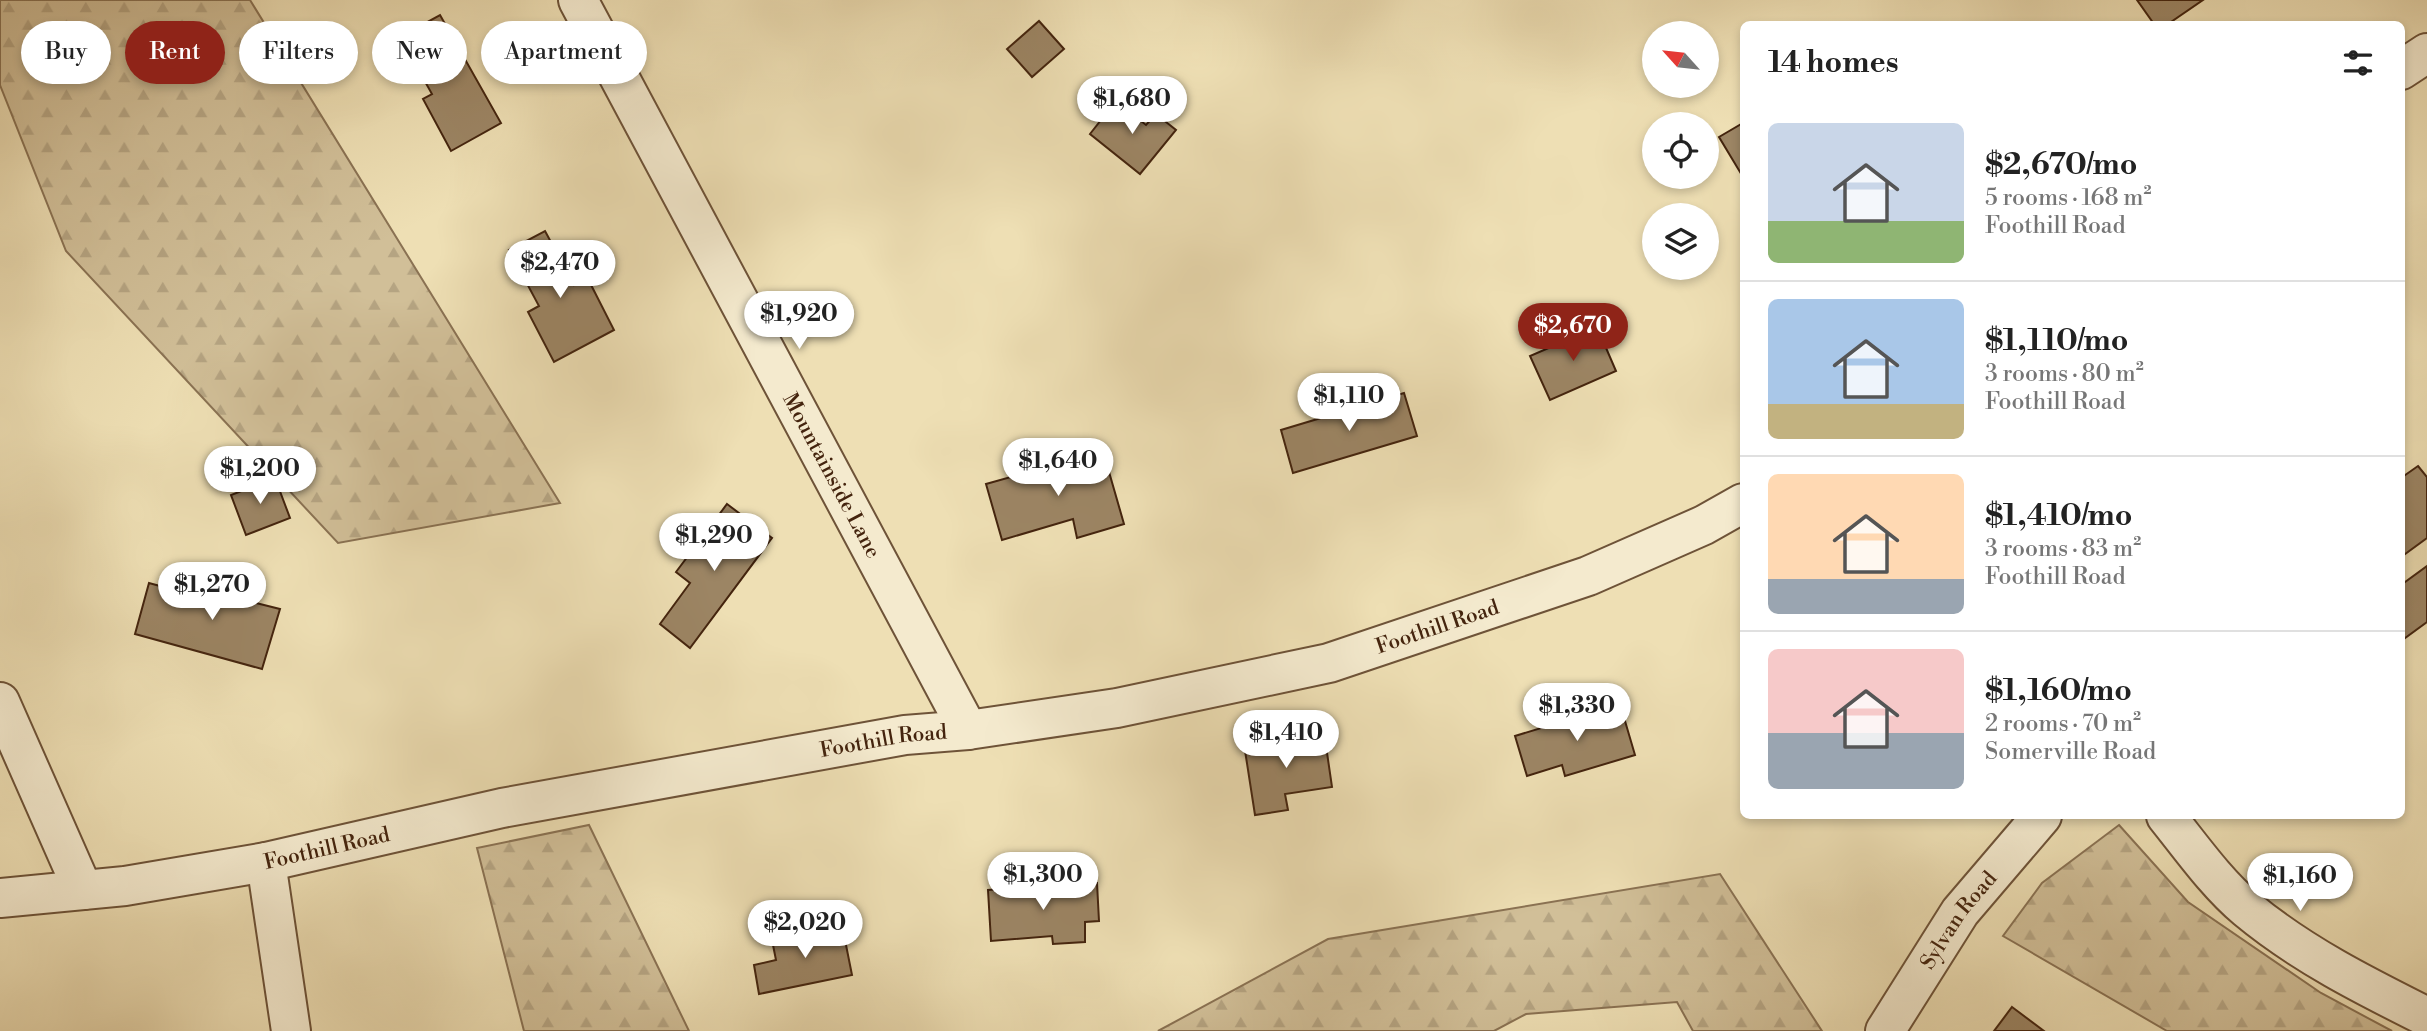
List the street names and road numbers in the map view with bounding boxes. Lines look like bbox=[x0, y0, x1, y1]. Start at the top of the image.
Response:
street label: Mountainside Lane bbox=[776, 389, 886, 563]
street label: Foothill Road bbox=[1373, 595, 1503, 660]
street label: Foothill Road bbox=[818, 720, 948, 764]
street label: Foothill Road bbox=[262, 822, 393, 876]
street label: Sylvan Road bbox=[1915, 866, 2003, 975]

